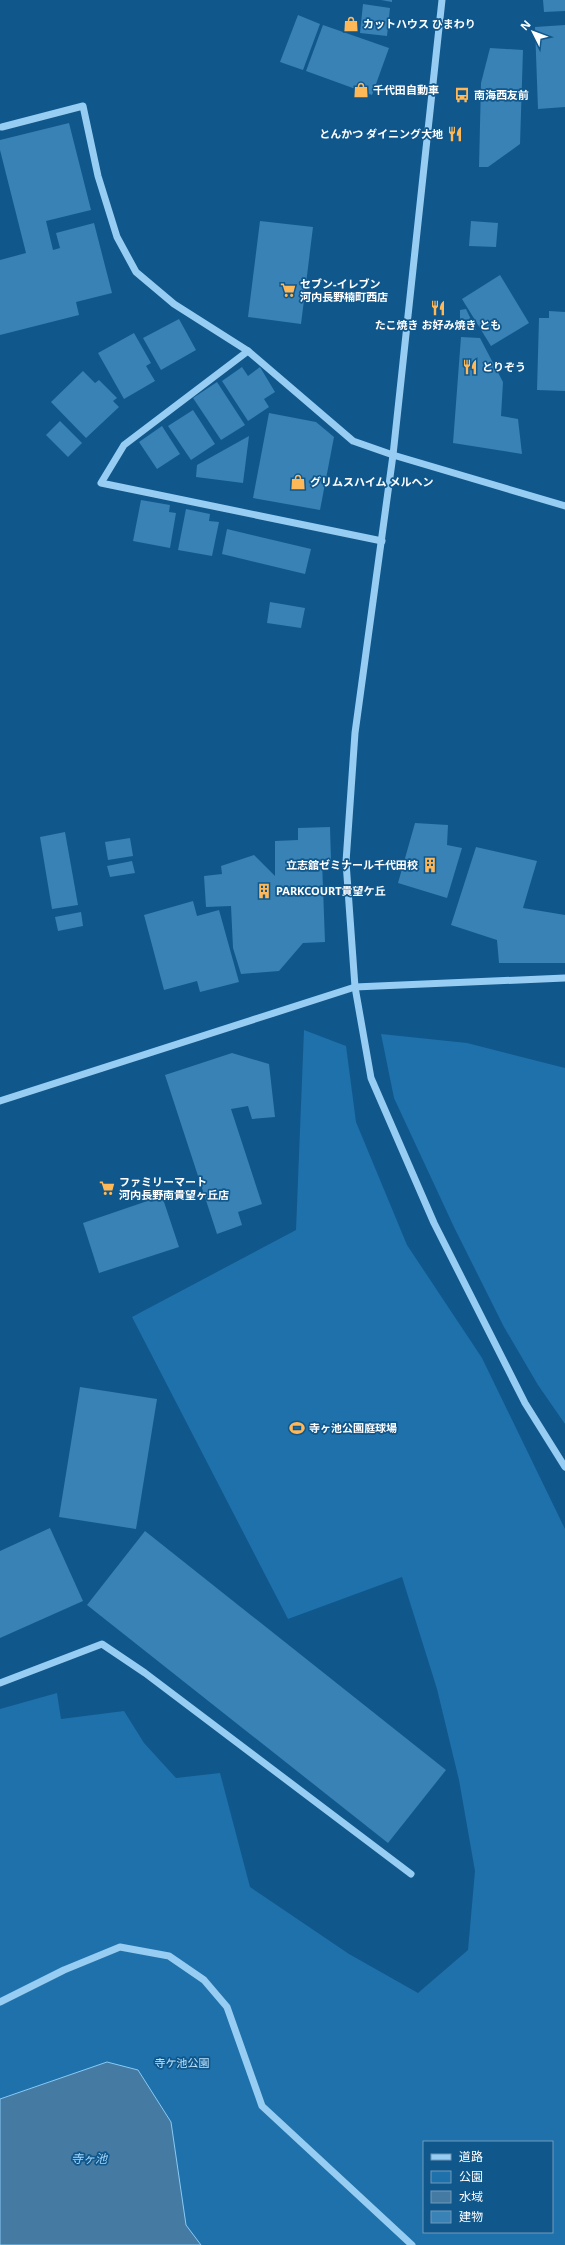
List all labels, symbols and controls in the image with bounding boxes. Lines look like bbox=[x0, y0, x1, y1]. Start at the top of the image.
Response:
north arrow bbox=[513, 12, 553, 52]
shop icon: カットハウス ひまわり bbox=[342, 15, 360, 33]
place label: カットハウス ひまわり bbox=[363, 16, 476, 31]
text: N bbox=[517, 17, 534, 33]
shop icon: 千代田自動車 bbox=[352, 81, 370, 99]
place label: 千代田自動車 bbox=[373, 82, 439, 97]
bus stop icon: 南海西友前 bbox=[453, 86, 471, 104]
place label: 南海西友前 bbox=[474, 87, 529, 102]
restaurant icon: とんかつ ダイニング大地 bbox=[446, 125, 464, 143]
place label: とんかつ ダイニング大地 bbox=[319, 126, 443, 141]
place label: セブン-イレブン 河内長野楠町西店 bbox=[300, 276, 388, 304]
supermarket icon: セブン-イレブン 河内長野楠町西店 bbox=[279, 281, 297, 299]
restaurant icon: たこ焼き お好み焼き とも bbox=[429, 299, 447, 317]
place label: たこ焼き お好み焼き とも bbox=[375, 317, 501, 332]
restaurant icon: とりぞう bbox=[461, 358, 479, 376]
place label: とりぞう bbox=[482, 359, 526, 374]
shop icon: グリムスハイム メルヘン bbox=[289, 473, 307, 491]
place label: グリムスハイム メルヘン bbox=[310, 474, 433, 489]
building icon: 立志舘ゼミナール千代田校 bbox=[421, 856, 439, 874]
place label: 立志舘ゼミナール千代田校 bbox=[286, 857, 418, 872]
building icon: PARKCOURT貴望ケ丘 bbox=[255, 882, 273, 900]
place label: PARKCOURT貴望ケ丘 bbox=[276, 883, 386, 898]
place label: ファミリーマート 河内長野南貴望ヶ丘店 bbox=[119, 1174, 229, 1202]
supermarket icon: ファミリーマート 河内長野南貴望ヶ丘店 bbox=[98, 1179, 116, 1197]
sports icon: 寺ヶ池公園庭球場 bbox=[288, 1419, 306, 1437]
place label: 寺ヶ池公園庭球場 bbox=[309, 1420, 397, 1435]
park label: 寺ケ池公園 bbox=[155, 2055, 210, 2070]
legend bbox=[423, 2141, 553, 2233]
text: 道路 bbox=[459, 2148, 483, 2165]
water label: 寺ヶ池 bbox=[71, 2150, 108, 2167]
text: 公園 bbox=[459, 2168, 483, 2185]
text: 水域 bbox=[459, 2188, 483, 2205]
text: 建物 bbox=[459, 2208, 483, 2225]

